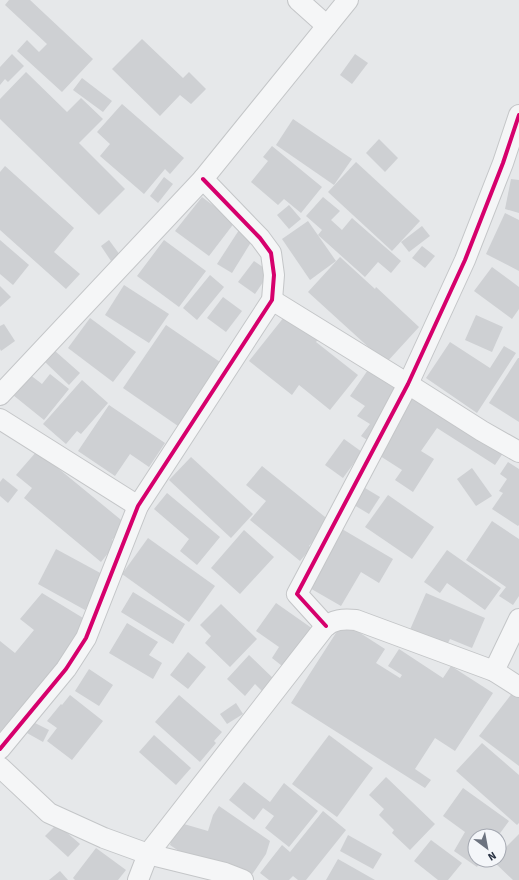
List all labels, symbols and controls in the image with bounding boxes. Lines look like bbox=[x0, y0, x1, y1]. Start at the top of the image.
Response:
north arrow bbox=[467, 828, 507, 868]
text: N bbox=[485, 848, 499, 864]

